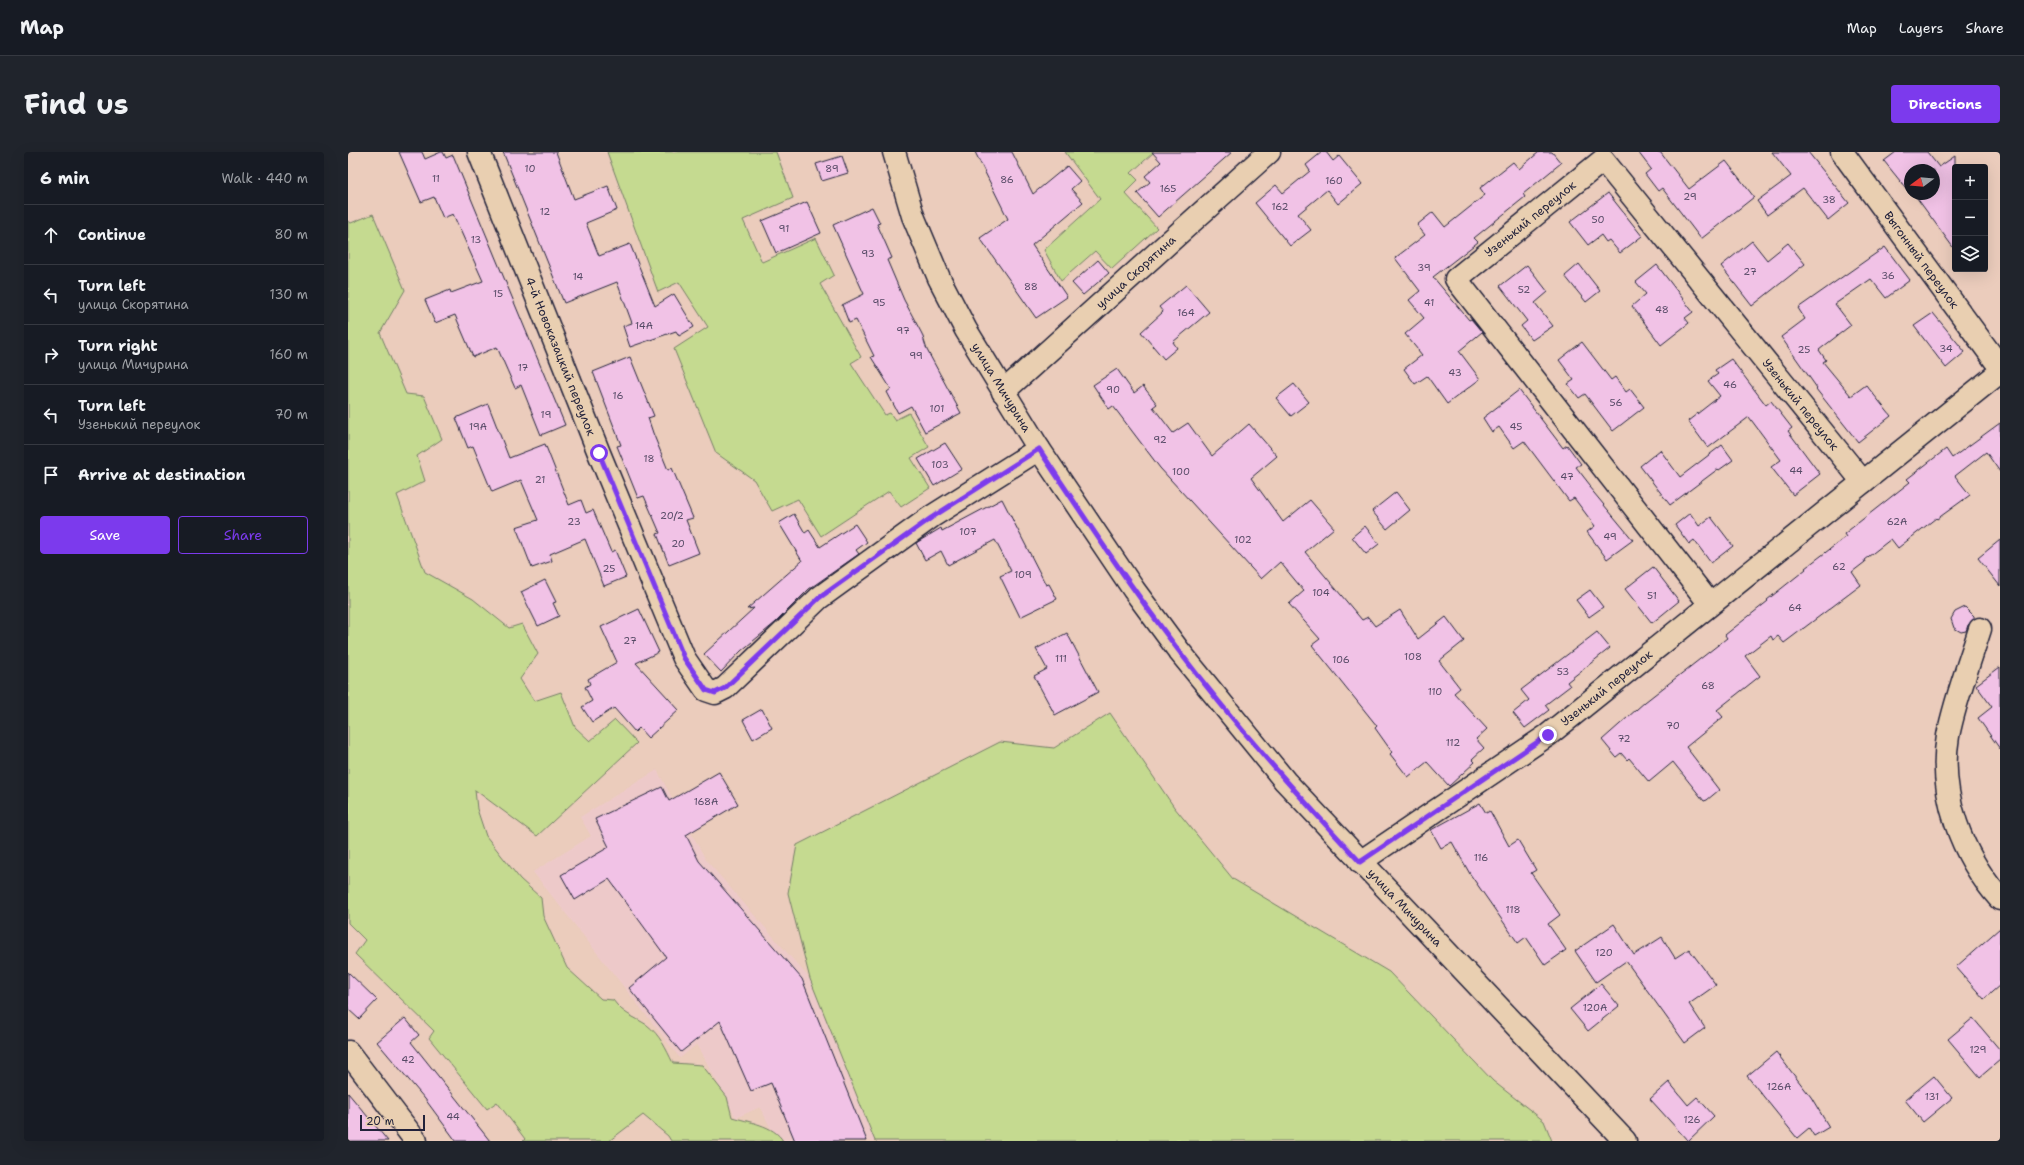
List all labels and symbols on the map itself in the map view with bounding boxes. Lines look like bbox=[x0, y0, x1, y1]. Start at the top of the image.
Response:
house number: 10 bbox=[525, 162, 535, 175]
house number: 89 bbox=[825, 162, 839, 175]
north arrow bbox=[1904, 164, 1940, 200]
house number: 11 bbox=[432, 172, 440, 185]
house number: 86 bbox=[1000, 173, 1014, 186]
house number: 160 bbox=[1325, 174, 1343, 187]
street label: Узенький переулок bbox=[1481, 177, 1580, 261]
house number: 165 bbox=[1160, 182, 1176, 195]
house number: 29 bbox=[1683, 190, 1697, 203]
house number: 38 bbox=[1822, 193, 1836, 206]
house number: 162 bbox=[1271, 200, 1289, 213]
house number: 12 bbox=[540, 205, 550, 218]
street label: Выгонный переулок bbox=[1880, 208, 1963, 312]
house number: 50 bbox=[1591, 213, 1605, 226]
house number: 91 bbox=[779, 222, 789, 235]
street label: улица Скорятина bbox=[1093, 232, 1180, 312]
house number: 13 bbox=[471, 233, 481, 246]
house number: 93 bbox=[861, 247, 875, 260]
house number: 39 bbox=[1417, 261, 1431, 274]
house number: 27 bbox=[1743, 265, 1757, 278]
house number: 36 bbox=[1881, 269, 1895, 282]
house number: 14 bbox=[573, 270, 583, 283]
street label: 4-й Новоказацкий переулок bbox=[522, 275, 600, 439]
house number: 88 bbox=[1024, 280, 1038, 293]
house number: 52 bbox=[1518, 283, 1530, 296]
house number: 15 bbox=[493, 287, 503, 300]
house number: 95 bbox=[873, 296, 885, 309]
house number: 41 bbox=[1424, 296, 1434, 309]
house number: 48 bbox=[1655, 303, 1669, 316]
house number: 164 bbox=[1177, 306, 1195, 319]
house number: 14А bbox=[635, 319, 653, 332]
house number: 97 bbox=[896, 324, 910, 337]
street label: улица Мичурина bbox=[968, 340, 1035, 436]
house number: 34 bbox=[1939, 342, 1953, 355]
house number: 25 bbox=[1798, 343, 1810, 356]
house number: 99 bbox=[909, 349, 923, 362]
street label: Узенький переулок bbox=[1759, 356, 1843, 454]
house number: 17 bbox=[518, 361, 528, 374]
house number: 43 bbox=[1448, 366, 1462, 379]
house number: 46 bbox=[1723, 378, 1737, 391]
house number: 90 bbox=[1106, 383, 1120, 396]
house number: 16 bbox=[613, 389, 623, 402]
house number: 56 bbox=[1610, 396, 1622, 409]
house number: 101 bbox=[930, 402, 944, 415]
house number: 19 bbox=[541, 408, 551, 421]
house number: 19А bbox=[469, 420, 487, 433]
house number: 45 bbox=[1510, 420, 1522, 433]
house number: 92 bbox=[1153, 433, 1167, 446]
route start bbox=[590, 444, 608, 462]
house number: 18 bbox=[643, 452, 655, 465]
house number: 103 bbox=[931, 458, 949, 471]
house number: 44 bbox=[1789, 464, 1803, 477]
house number: 100 bbox=[1172, 465, 1190, 478]
house number: 47 bbox=[1560, 470, 1574, 483]
house number: 21 bbox=[535, 473, 545, 486]
house number: 20/2 bbox=[660, 509, 684, 522]
house number: 23 bbox=[567, 515, 581, 528]
house number: 62А bbox=[1887, 515, 1907, 528]
house number: 107 bbox=[959, 525, 977, 538]
house number: 49 bbox=[1603, 530, 1617, 543]
house number: 102 bbox=[1234, 533, 1252, 546]
house number: 20 bbox=[671, 537, 685, 550]
house number: 62 bbox=[1832, 560, 1846, 573]
house number: 25 bbox=[603, 562, 615, 575]
house number: 109 bbox=[1014, 568, 1032, 581]
house number: 104 bbox=[1312, 586, 1330, 599]
house number: 51 bbox=[1647, 589, 1657, 602]
house number: 64 bbox=[1788, 601, 1802, 614]
house number: 27 bbox=[623, 634, 637, 647]
street label: Узенький переулок bbox=[1557, 646, 1656, 730]
house number: 108 bbox=[1404, 650, 1422, 663]
house number: 111 bbox=[1055, 652, 1067, 665]
house number: 106 bbox=[1332, 653, 1350, 666]
house number: 53 bbox=[1557, 665, 1569, 678]
house number: 68 bbox=[1701, 679, 1715, 692]
house number: 110 bbox=[1428, 685, 1442, 698]
house number: 70 bbox=[1666, 719, 1680, 732]
route end bbox=[1539, 726, 1557, 744]
house number: 72 bbox=[1617, 732, 1631, 745]
house number: 112 bbox=[1446, 736, 1460, 749]
house number: 168А bbox=[694, 795, 718, 808]
house number: 116 bbox=[1474, 851, 1488, 864]
street label: улица Мичурина bbox=[1364, 865, 1446, 951]
house number: 118 bbox=[1506, 903, 1520, 916]
house number: 120 bbox=[1595, 946, 1613, 959]
house number: 120А bbox=[1583, 1001, 1607, 1014]
house number: 129 bbox=[1969, 1043, 1987, 1056]
house number: 42 bbox=[401, 1053, 415, 1066]
house number: 126А bbox=[1767, 1080, 1791, 1093]
house number: 131 bbox=[1925, 1090, 1939, 1103]
house number: 44 bbox=[446, 1110, 460, 1123]
scale bar bbox=[360, 1113, 425, 1132]
house number: 126 bbox=[1683, 1113, 1701, 1126]

